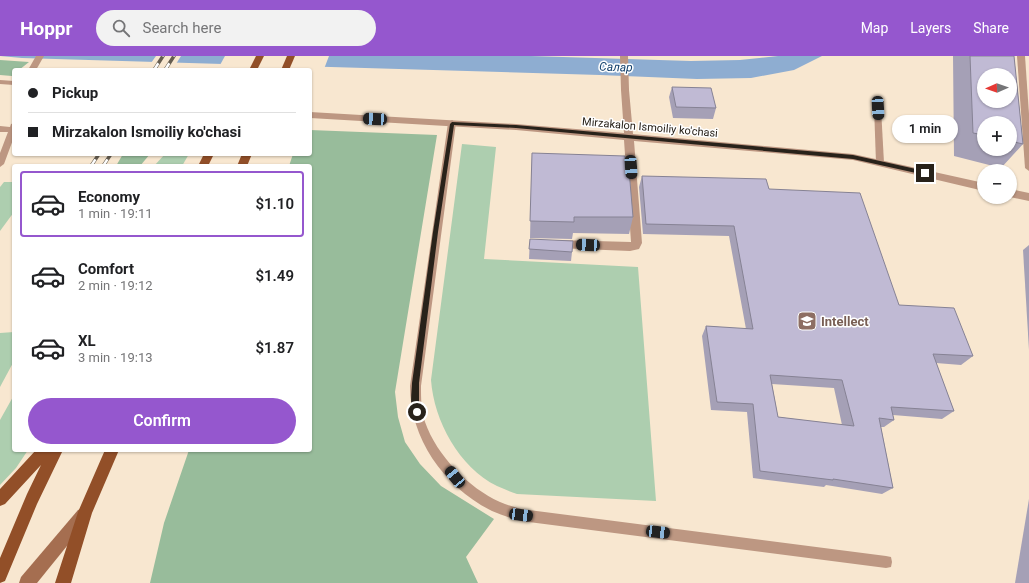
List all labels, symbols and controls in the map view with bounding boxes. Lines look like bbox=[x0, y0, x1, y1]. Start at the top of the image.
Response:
search box bbox=[96, 10, 376, 46]
text: Hoppr bbox=[20, 17, 72, 40]
icon: search bbox=[110, 17, 132, 39]
text: Search here bbox=[142, 19, 221, 37]
text: Map bbox=[861, 20, 888, 36]
text: Layers bbox=[910, 20, 951, 36]
text: Share bbox=[973, 20, 1009, 36]
water label: Салар bbox=[599, 59, 633, 75]
north arrow bbox=[977, 68, 1017, 108]
map controls bbox=[977, 68, 1017, 204]
text: Pickup bbox=[52, 84, 98, 102]
car bbox=[871, 96, 885, 120]
car bbox=[363, 112, 387, 126]
street label: Mirzakalon Ismoiliy ko'chasi bbox=[582, 115, 718, 140]
callout: 1 min bbox=[892, 115, 958, 143]
button: + bbox=[977, 116, 1017, 156]
text: 1 min bbox=[909, 121, 941, 136]
text: Mirzakalon Ismoiliy ko'chasi bbox=[52, 123, 241, 141]
car bbox=[624, 155, 638, 179]
route end bbox=[916, 164, 934, 182]
button: − bbox=[977, 164, 1017, 204]
icon: car bbox=[30, 186, 66, 222]
text: Economy bbox=[78, 188, 140, 206]
text: $1.10 bbox=[255, 195, 294, 213]
text: 1 min · 19:11 bbox=[78, 206, 153, 221]
car bbox=[576, 238, 600, 252]
icon: car bbox=[30, 258, 66, 294]
text: Comfort bbox=[78, 260, 134, 278]
text: $1.49 bbox=[255, 267, 294, 285]
text: 2 min · 19:12 bbox=[78, 278, 153, 293]
school or university icon: Intellect bbox=[796, 310, 818, 332]
place label: Intellect bbox=[821, 314, 869, 329]
icon: car bbox=[30, 330, 66, 366]
text: XL bbox=[78, 332, 96, 350]
text: $1.87 bbox=[255, 339, 294, 357]
text: 3 min · 19:13 bbox=[78, 350, 153, 365]
button: Confirm bbox=[28, 398, 296, 444]
route start bbox=[408, 403, 426, 421]
car bbox=[443, 464, 467, 490]
car bbox=[508, 508, 534, 522]
car bbox=[645, 525, 671, 539]

